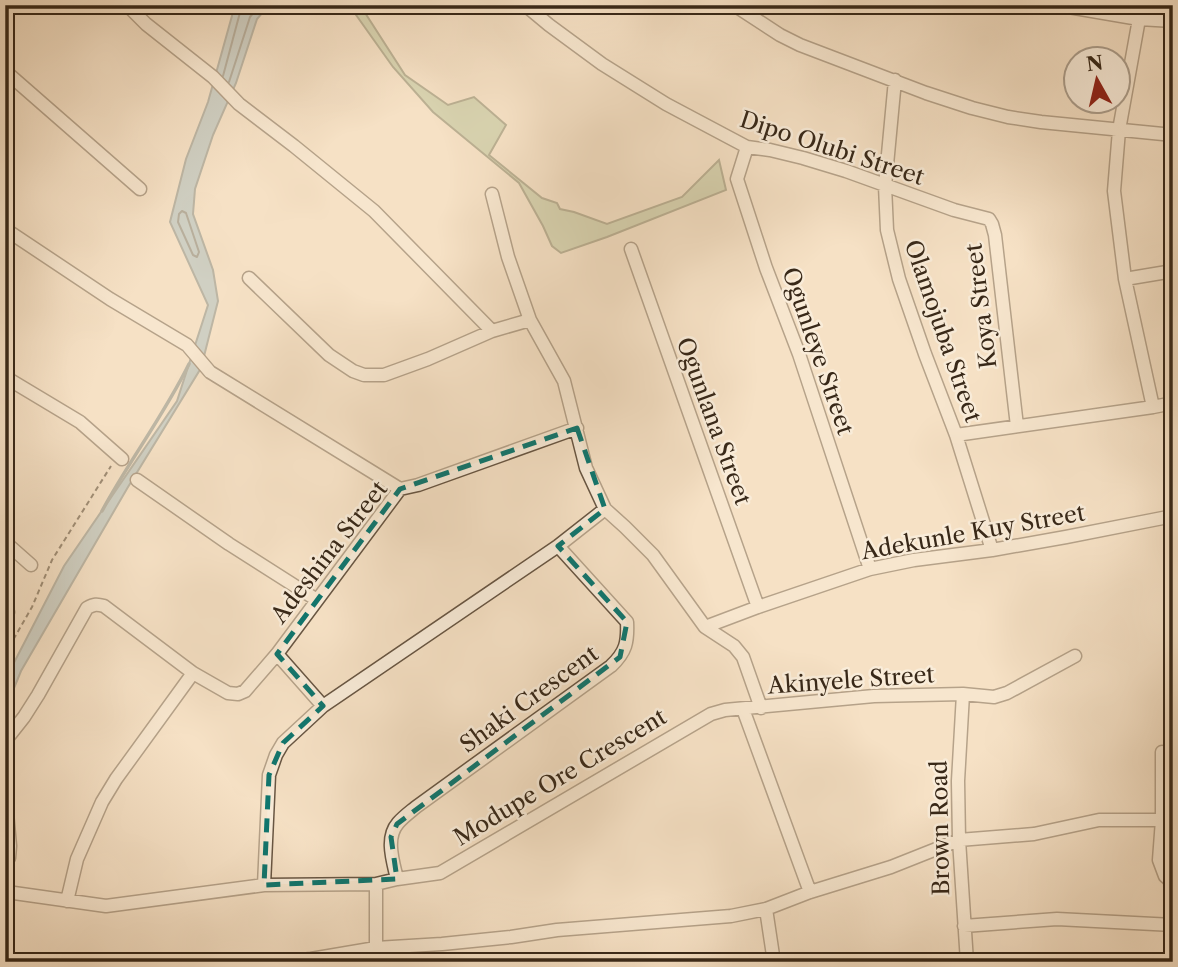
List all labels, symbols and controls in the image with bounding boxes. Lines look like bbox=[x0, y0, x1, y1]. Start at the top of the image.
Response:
north arrow bbox=[1062, 46, 1132, 116]
text: N bbox=[1085, 51, 1104, 76]
street label: Dipo Olubi Street bbox=[736, 105, 928, 191]
street label: Olamojuba Street bbox=[899, 236, 987, 426]
street label: Koya Street bbox=[959, 242, 1003, 370]
street label: Ogunleye Street bbox=[776, 264, 860, 438]
street label: Ogunlana Street bbox=[671, 333, 757, 509]
street label: Adeshina Street bbox=[264, 475, 393, 629]
street label: Adekunle Kuy Street bbox=[858, 499, 1087, 566]
street label: Shaki Crescent bbox=[454, 639, 604, 759]
street label: Akinyele Street bbox=[766, 660, 935, 700]
street label: Modupe Ore Crescent bbox=[449, 702, 671, 852]
street label: Brown Road bbox=[925, 760, 955, 896]

